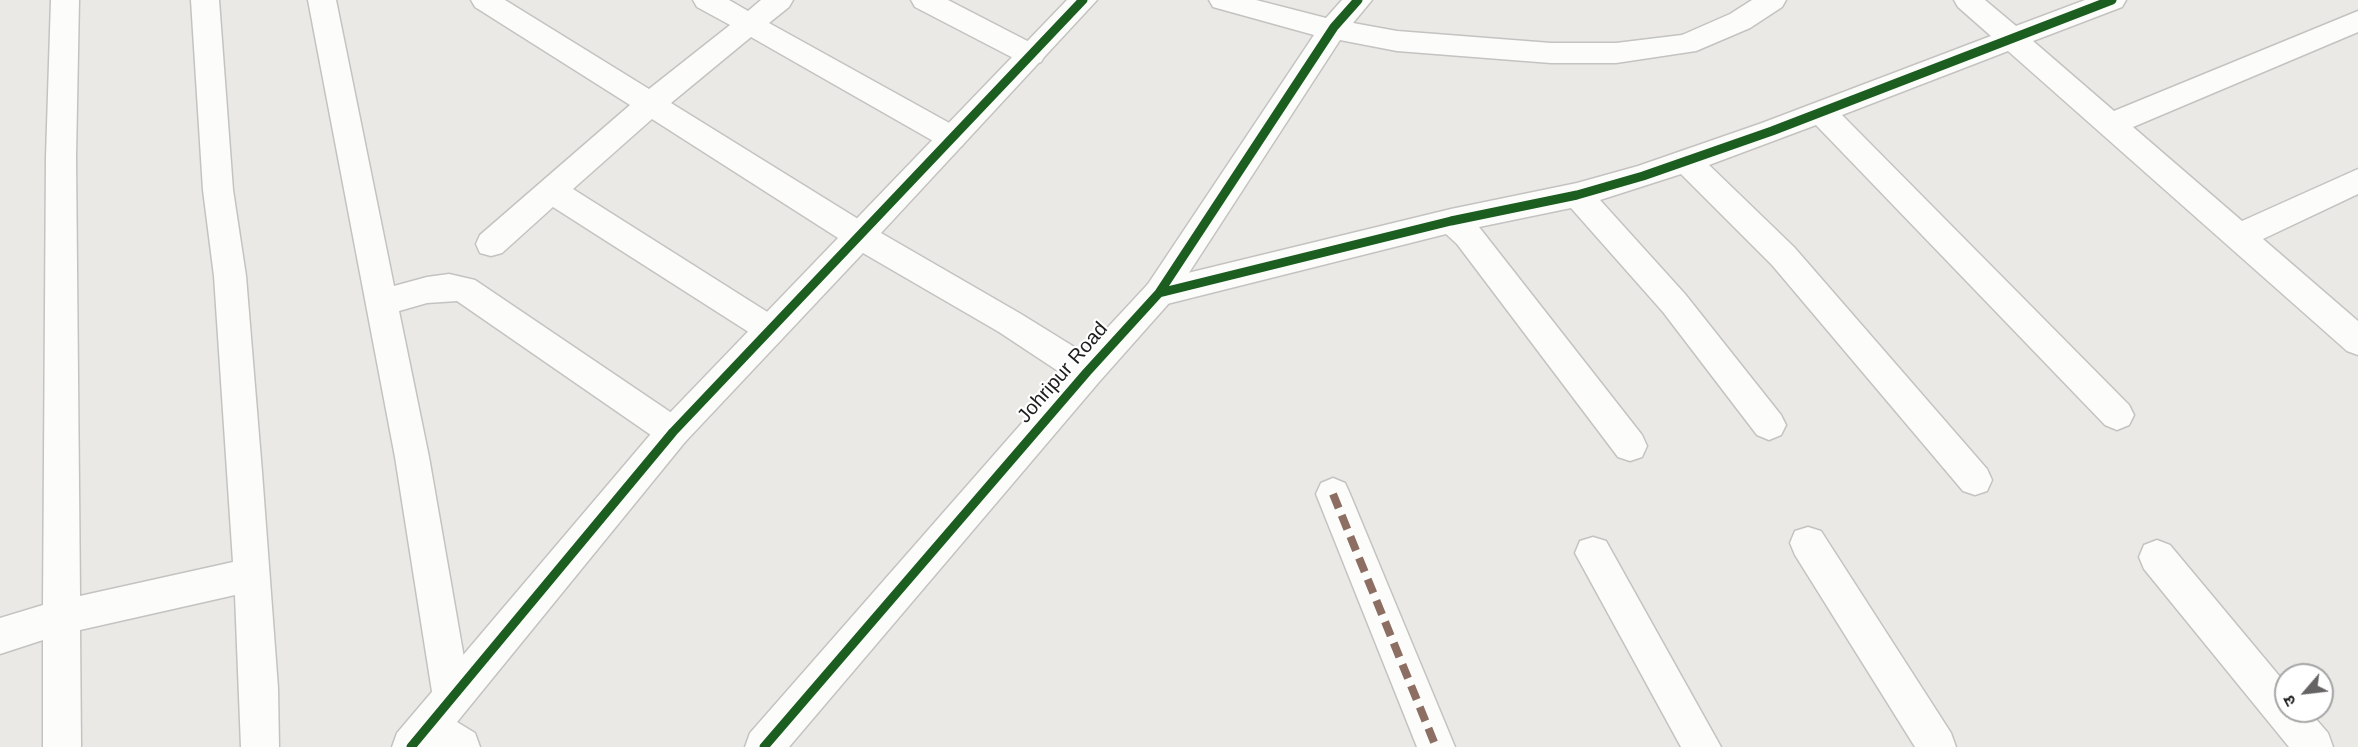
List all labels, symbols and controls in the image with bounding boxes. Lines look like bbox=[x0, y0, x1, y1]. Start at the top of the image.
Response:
street label: Johripur Road bbox=[1013, 318, 1113, 428]
north arrow bbox=[2274, 663, 2334, 723]
text: उ bbox=[2280, 693, 2299, 709]

